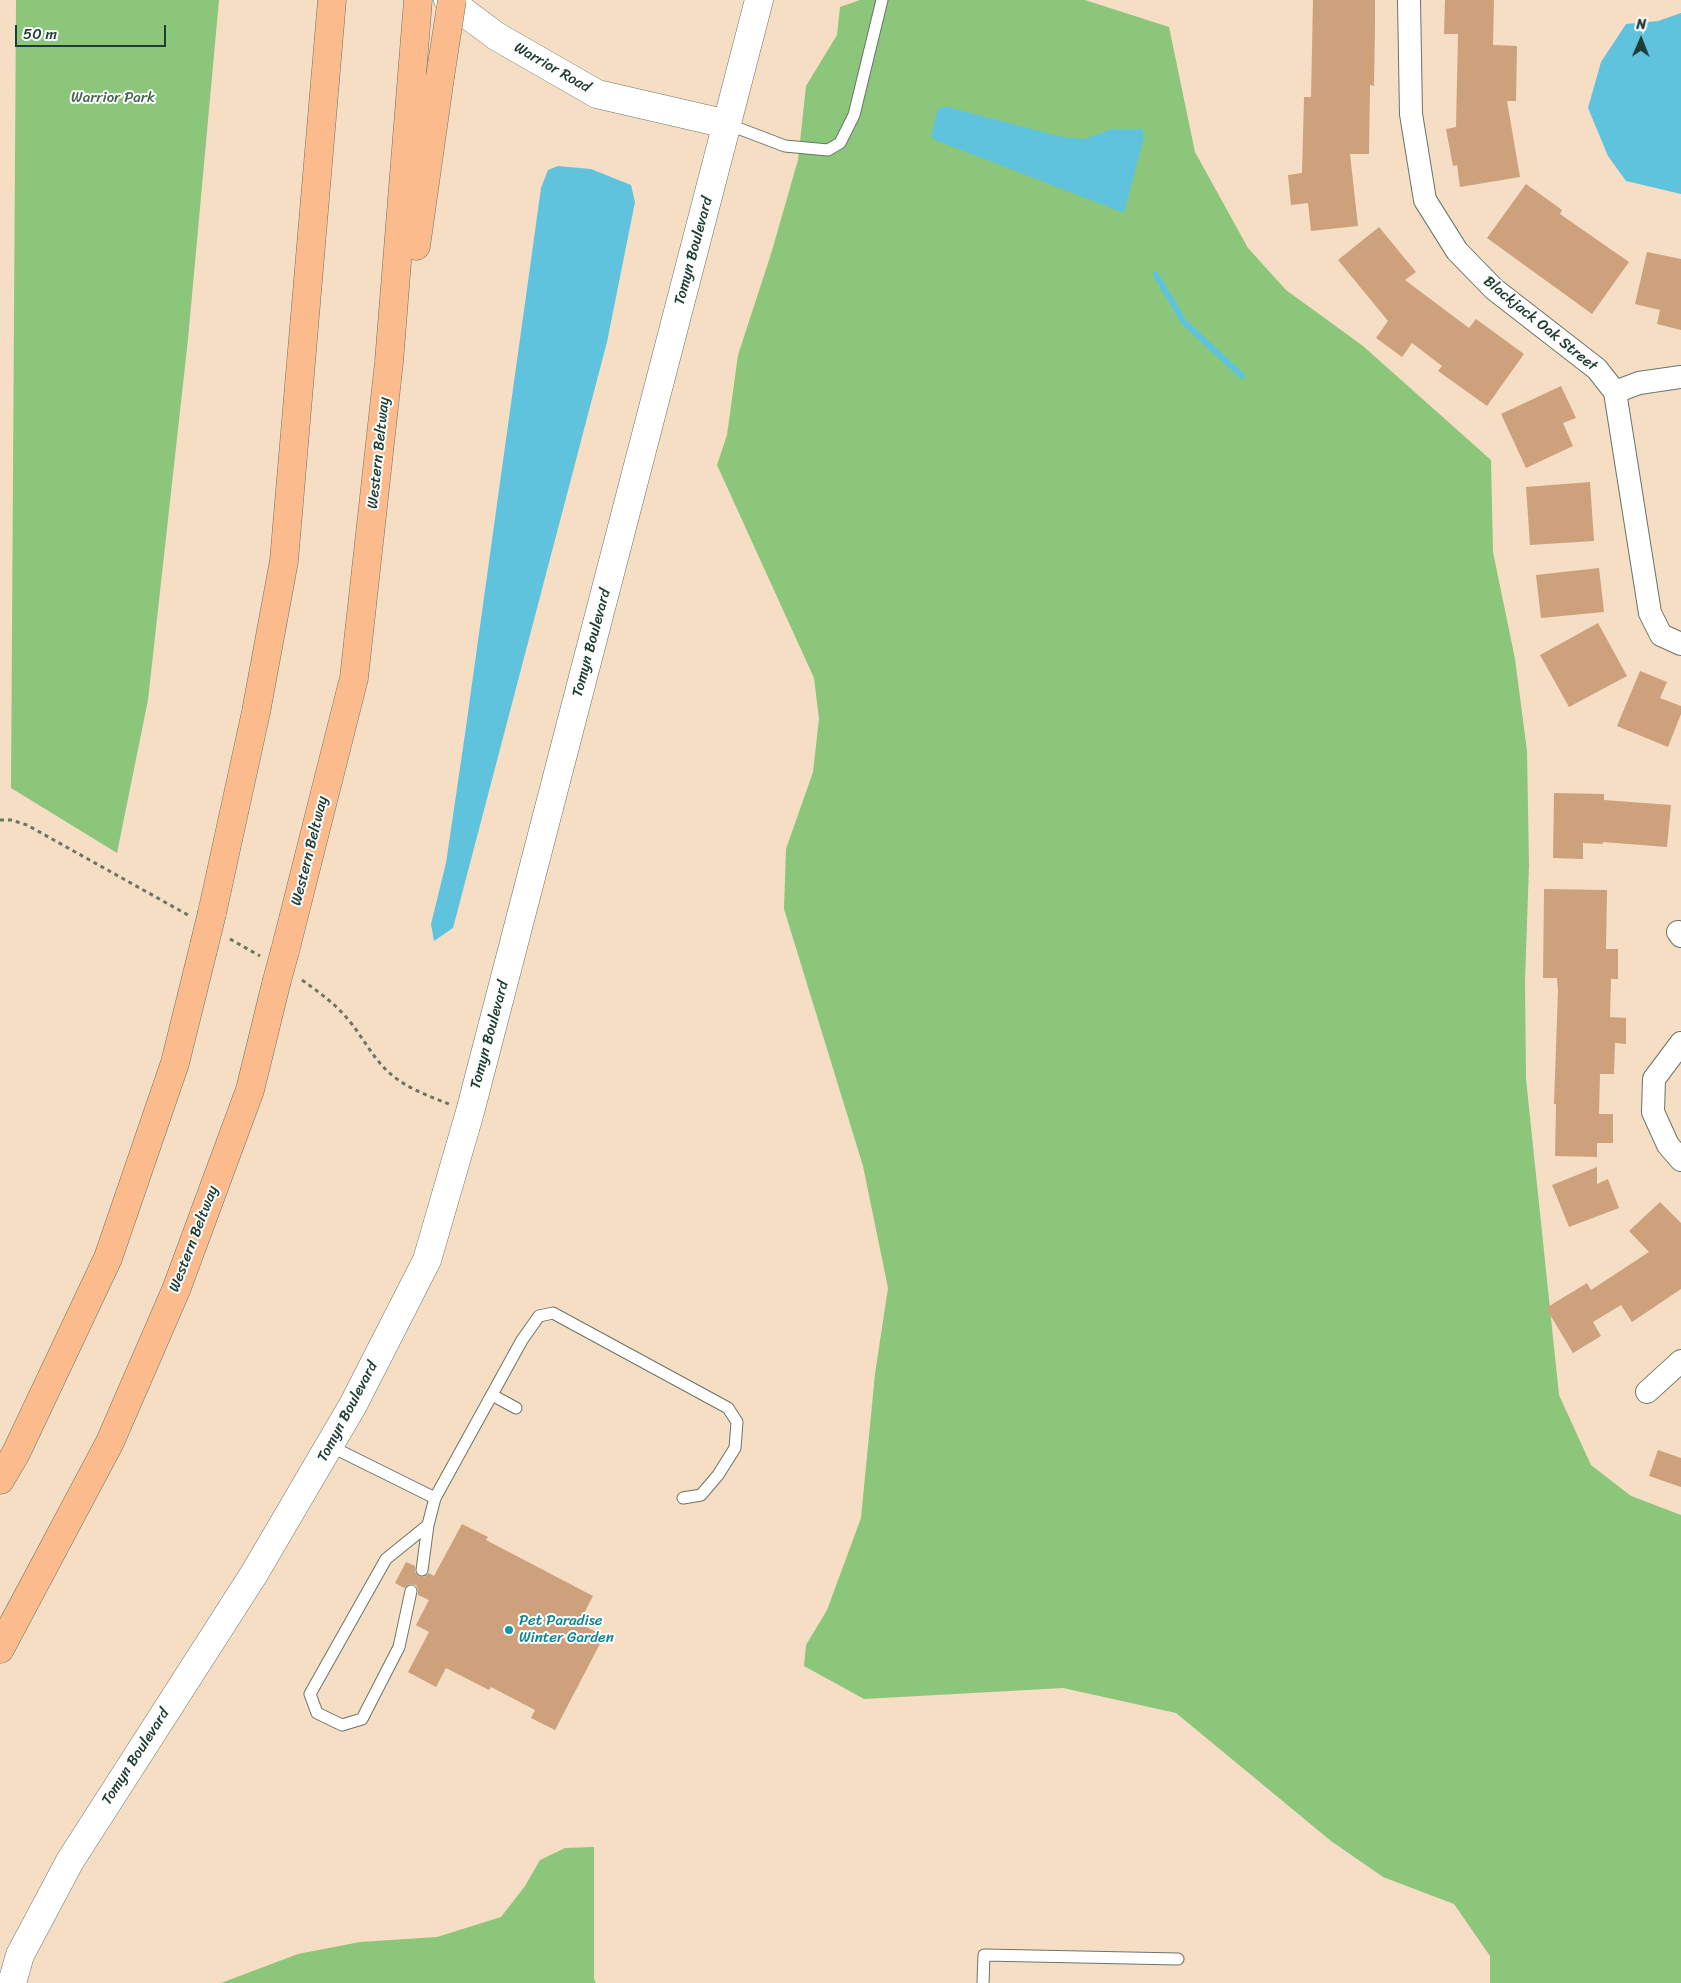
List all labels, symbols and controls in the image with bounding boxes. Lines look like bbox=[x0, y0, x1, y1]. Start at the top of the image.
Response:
text: N bbox=[1636, 12, 1646, 37]
scale bar bbox=[18, 15, 169, 47]
north arrow bbox=[1616, 15, 1666, 65]
text: 50 m bbox=[23, 21, 57, 47]
street label: Warrior Road bbox=[511, 39, 593, 97]
park label: Warrior Park bbox=[71, 89, 155, 107]
street label: Tomyn Boulevard bbox=[671, 195, 717, 307]
street label: Blackjack Oak Street bbox=[1479, 273, 1601, 375]
street label: Western Beltway bbox=[364, 396, 394, 510]
street label: Tomyn Boulevard bbox=[569, 587, 615, 699]
street label: Western Beltway bbox=[288, 794, 332, 908]
street label: Tomyn Boulevard bbox=[467, 979, 513, 1091]
street label: Western Beltway bbox=[165, 1183, 223, 1295]
street label: Tomyn Boulevard bbox=[314, 1359, 382, 1465]
place label: Pet Paradise Winter Garden bbox=[519, 1612, 614, 1647]
marker: Pet Paradise Winter Garden bbox=[503, 1624, 515, 1636]
street label: Tomyn Boulevard bbox=[98, 1705, 174, 1809]

